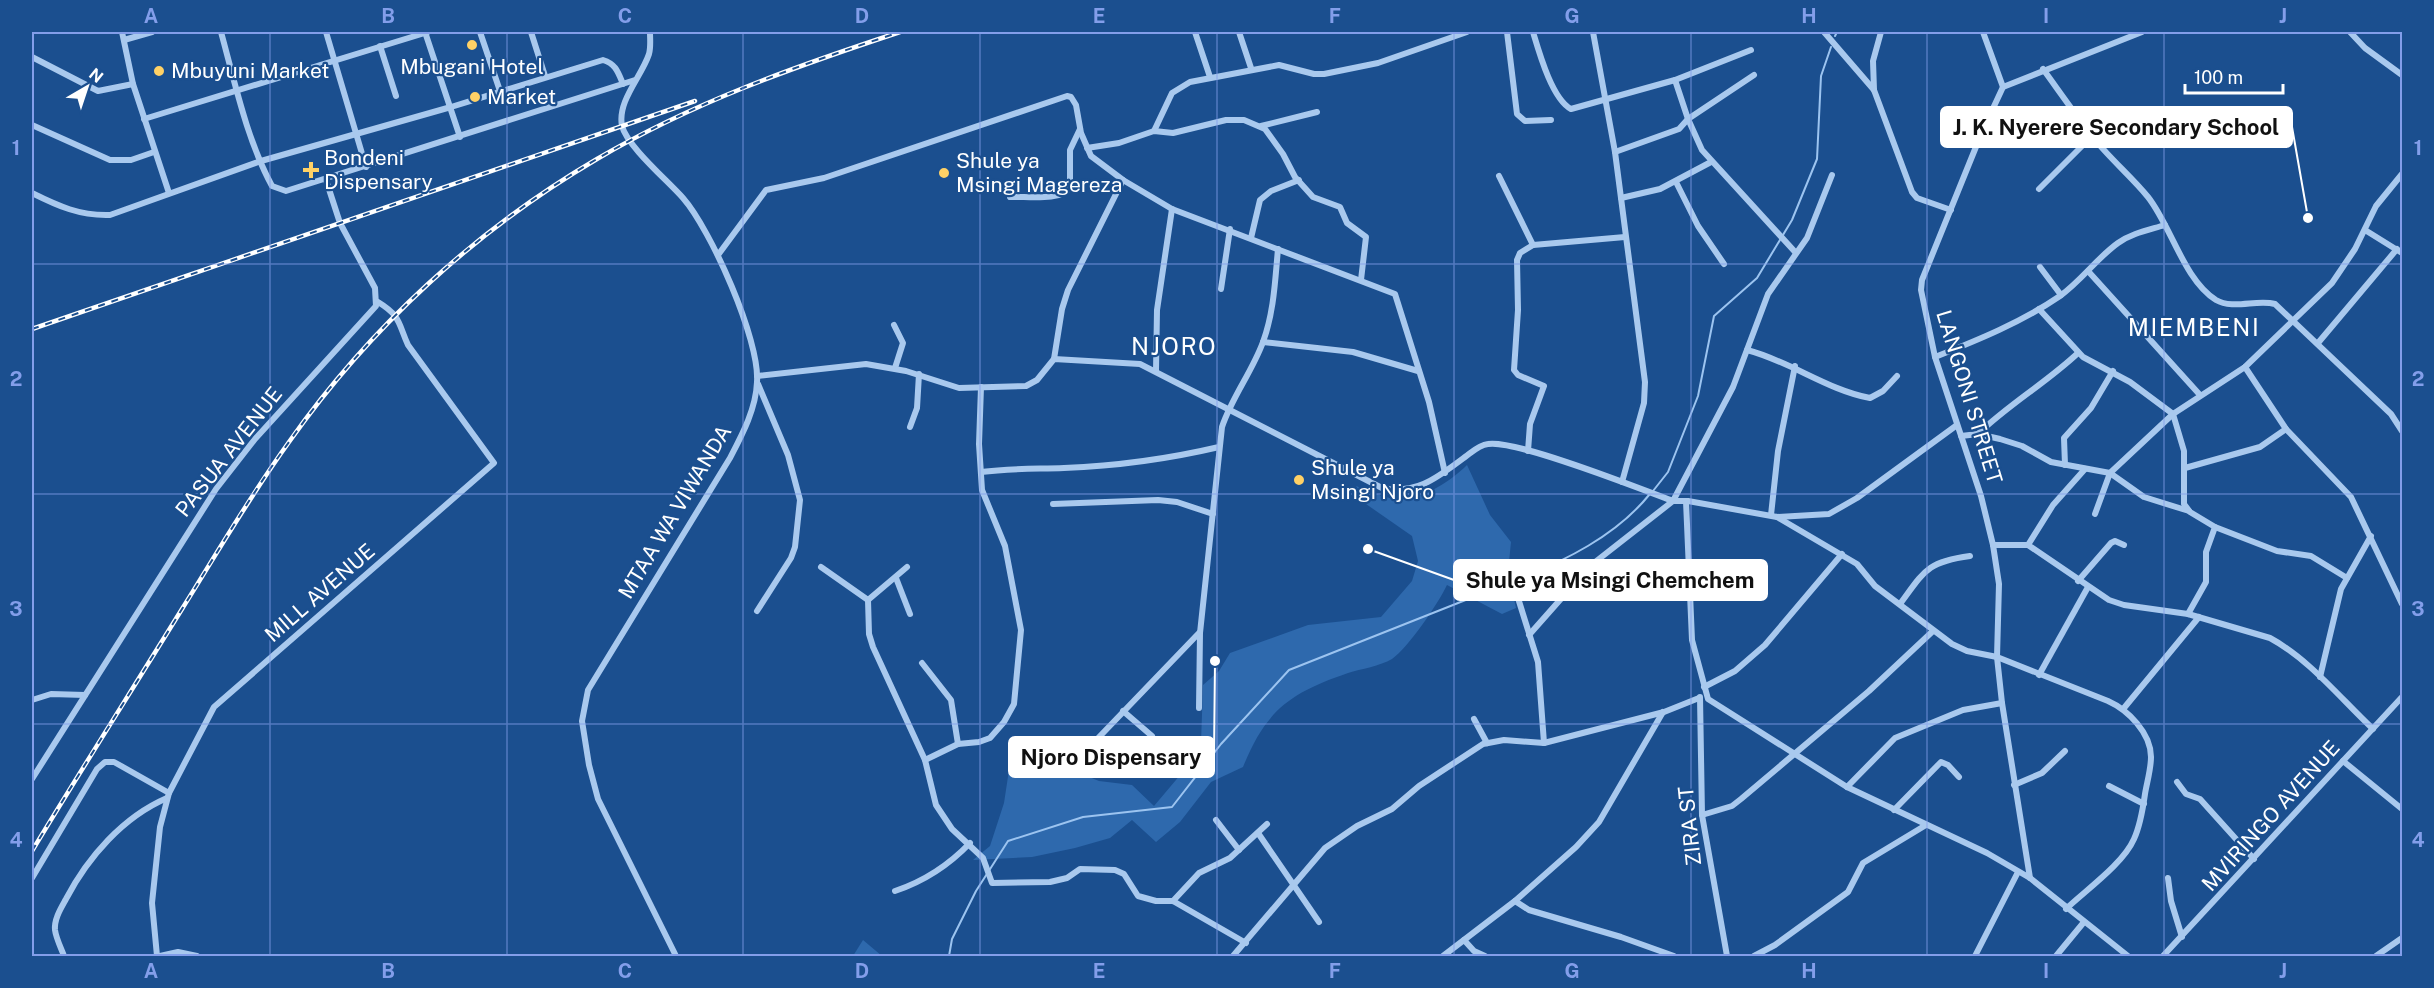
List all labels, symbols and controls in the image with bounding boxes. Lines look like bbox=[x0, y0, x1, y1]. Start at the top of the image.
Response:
text: A bbox=[144, 4, 158, 28]
text: B bbox=[381, 4, 395, 28]
text: C bbox=[618, 4, 632, 28]
text: D bbox=[855, 4, 869, 28]
text: E bbox=[1093, 4, 1105, 28]
text: F bbox=[1329, 4, 1341, 28]
text: G bbox=[1564, 4, 1580, 28]
text: H bbox=[1801, 4, 1817, 28]
text: I bbox=[2043, 4, 2049, 28]
text: J bbox=[2279, 4, 2287, 28]
marker: Mbugani Hotel bbox=[465, 38, 479, 52]
place label: Mbugani Hotel bbox=[400, 54, 544, 79]
north arrow bbox=[57, 57, 117, 117]
scale bar bbox=[2185, 57, 2282, 95]
place label: Mbuyuni Market bbox=[171, 58, 330, 83]
text: N bbox=[85, 64, 107, 87]
marker: Mbuyuni Market bbox=[152, 64, 166, 78]
text: 100 m bbox=[2194, 67, 2243, 88]
place label: Market bbox=[487, 84, 556, 109]
marker: Market bbox=[468, 90, 482, 104]
callout: J. K. Nyerere Secondary School bbox=[1941, 107, 2292, 147]
text: J. K. Nyerere Secondary School bbox=[1953, 114, 2279, 140]
text: 1 bbox=[12, 136, 20, 160]
text: 1 bbox=[2414, 136, 2422, 160]
place label: Bondeni Dispensary bbox=[324, 145, 433, 194]
place label: Shule ya Msingi Magereza bbox=[956, 148, 1122, 197]
marker: Bondeni Dispensary bbox=[302, 161, 320, 179]
marker: Shule ya Msingi Magereza bbox=[937, 166, 951, 180]
street label: LANGONI STREET bbox=[1931, 307, 2008, 487]
district label: MIEMBENI bbox=[2128, 313, 2260, 341]
district label: NJORO bbox=[1131, 332, 1217, 360]
text: 2 bbox=[10, 367, 22, 391]
text: 2 bbox=[2412, 367, 2424, 391]
street label: PASUA AVENUE bbox=[170, 382, 287, 522]
street label: MTAA WA VIWANDA bbox=[613, 420, 736, 603]
place label: Shule ya Msingi Njoro bbox=[1311, 455, 1434, 504]
marker: Shule ya Msingi Njoro bbox=[1292, 473, 1306, 487]
street label: MILL AVENUE bbox=[260, 538, 380, 647]
callout: Shule ya Msingi Chemchem bbox=[1454, 560, 1767, 600]
text: Shule ya Msingi Chemchem bbox=[1466, 567, 1754, 593]
text: 3 bbox=[9, 597, 23, 621]
text: 3 bbox=[2411, 597, 2425, 621]
street label: MVIRINGO AVENUE bbox=[2196, 735, 2345, 896]
callout: Njoro Dispensary bbox=[1009, 737, 1214, 777]
text: Njoro Dispensary bbox=[1021, 744, 1202, 770]
street label: ZIRA ST bbox=[1673, 785, 1706, 867]
text: 4 bbox=[9, 828, 23, 852]
text: 4 bbox=[2411, 828, 2425, 852]
text: A bbox=[144, 959, 158, 983]
text: B bbox=[381, 959, 395, 983]
text: C bbox=[618, 959, 632, 983]
text: D bbox=[855, 959, 869, 983]
text: E bbox=[1093, 959, 1105, 983]
text: F bbox=[1329, 959, 1341, 983]
text: G bbox=[1564, 959, 1580, 983]
text: H bbox=[1801, 959, 1817, 983]
text: I bbox=[2043, 959, 2049, 983]
text: J bbox=[2279, 959, 2287, 983]

